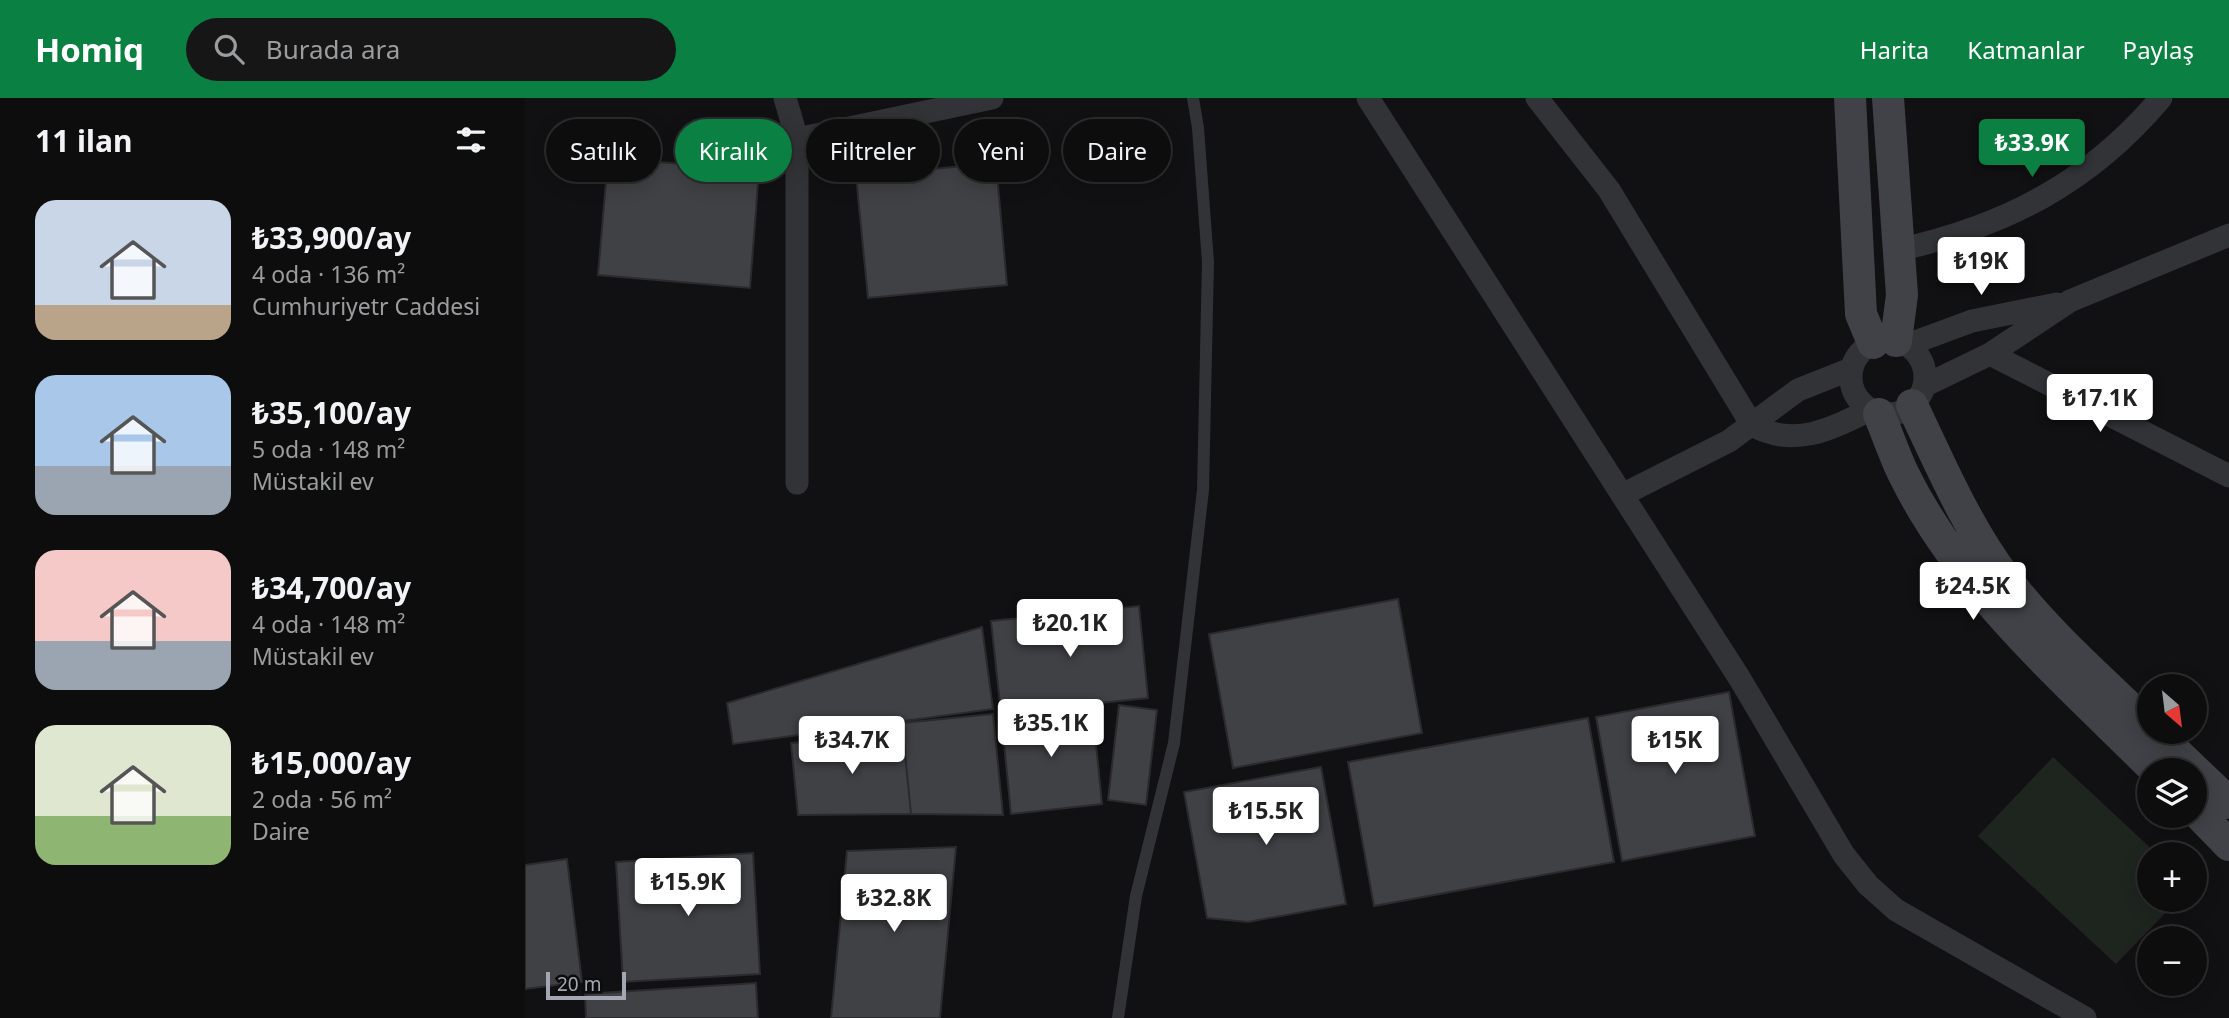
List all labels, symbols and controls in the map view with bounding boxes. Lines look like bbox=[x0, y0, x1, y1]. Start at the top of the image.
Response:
search box bbox=[186, 18, 676, 81]
text: Homiq bbox=[35, 27, 144, 72]
icon: search bbox=[210, 30, 248, 68]
text: Burada ara bbox=[266, 31, 400, 67]
text: Harita bbox=[1860, 33, 1929, 66]
text: Katmanlar bbox=[1967, 33, 2085, 66]
text: Paylaş bbox=[2123, 33, 2194, 66]
chip: Satılık bbox=[546, 119, 661, 182]
chip: Kiralık bbox=[675, 119, 792, 182]
chip: Filtreler bbox=[806, 119, 940, 182]
chip: Yeni bbox=[954, 119, 1049, 182]
chip: Daire bbox=[1063, 119, 1171, 182]
text: 11 ilan bbox=[35, 120, 133, 161]
pin: ₺33.9K bbox=[1975, 120, 2089, 179]
icon: filters bbox=[452, 121, 490, 159]
text: ₺33.9K bbox=[1995, 126, 2069, 158]
text: ₺33,900/ay bbox=[252, 217, 411, 258]
icon: home bbox=[91, 228, 175, 312]
pin: ₺19K bbox=[1940, 238, 2022, 297]
text: ₺19K bbox=[1954, 244, 2008, 276]
text: 4 oda · 136 m² bbox=[252, 258, 405, 290]
text: Cumhuriyetr Caddesi bbox=[252, 290, 480, 322]
pin: ₺17.1K bbox=[2043, 374, 2157, 434]
text: ₺17.1K bbox=[2063, 381, 2137, 413]
text: ₺35,100/ay bbox=[252, 392, 411, 433]
icon: home bbox=[91, 403, 175, 487]
text: 5 oda · 148 m² bbox=[252, 433, 405, 465]
text: Müstakil ev bbox=[252, 465, 374, 497]
pin: ₺24.5K bbox=[1916, 562, 2030, 622]
text: ₺34,700/ay bbox=[252, 567, 411, 608]
text: ₺24.5K bbox=[1936, 569, 2010, 601]
icon: home bbox=[91, 578, 175, 662]
pin: ₺20.1K bbox=[1013, 600, 1127, 659]
text: ₺20.1K bbox=[1033, 606, 1107, 638]
text: 4 oda · 148 m² bbox=[252, 608, 405, 640]
text: Müstakil ev bbox=[252, 640, 374, 672]
north arrow bbox=[2137, 674, 2207, 744]
map controls bbox=[2137, 674, 2207, 996]
pin: ₺35.1K bbox=[994, 700, 1108, 759]
text: ₺35.1K bbox=[1014, 706, 1088, 738]
pin: ₺34.7K bbox=[795, 716, 909, 776]
pin: ₺15K bbox=[1634, 716, 1716, 776]
text: ₺34.7K bbox=[815, 723, 889, 755]
text: ₺15K bbox=[1648, 723, 1702, 755]
text: ₺15,000/ay bbox=[252, 742, 411, 783]
icon: home bbox=[91, 753, 175, 837]
button: layers bbox=[2137, 758, 2207, 828]
text: 2 oda · 56 m² bbox=[252, 783, 392, 815]
pin: ₺15.5K bbox=[1209, 788, 1323, 847]
text: ₺15.5K bbox=[1229, 794, 1303, 826]
text: Daire bbox=[252, 815, 310, 847]
button: + bbox=[2137, 842, 2207, 912]
pin: ₺15.9K bbox=[631, 858, 745, 918]
text: ₺15.9K bbox=[651, 865, 725, 897]
pin: ₺32.8K bbox=[837, 874, 951, 934]
text: ₺32.8K bbox=[857, 881, 931, 913]
button: − bbox=[2137, 926, 2207, 996]
scale bar bbox=[546, 969, 627, 1001]
text: 20 m bbox=[557, 971, 601, 997]

